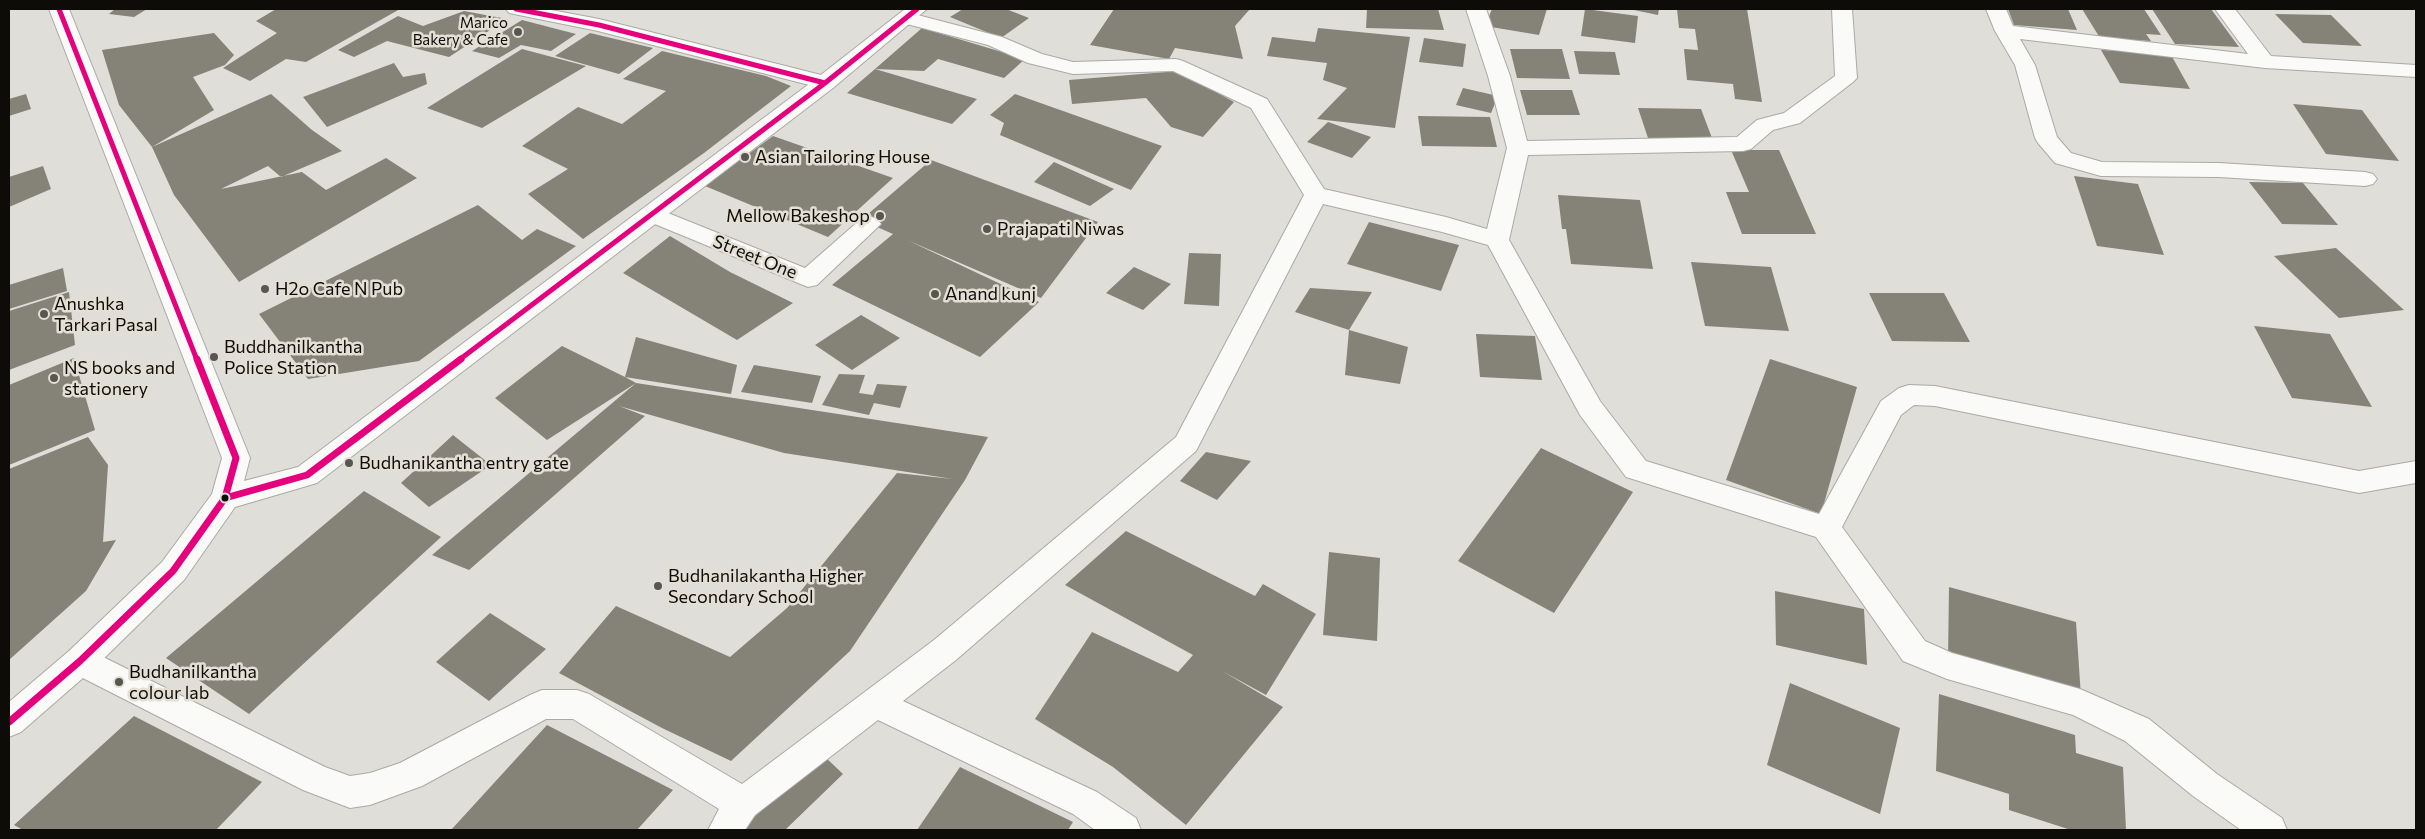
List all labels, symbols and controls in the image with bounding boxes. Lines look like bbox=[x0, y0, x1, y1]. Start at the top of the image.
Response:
place label: Marico Bakery & Cafe bbox=[413, 14, 508, 49]
marker: Marico Bakery & Cafe bbox=[512, 26, 524, 38]
place label: Asian Tailoring House bbox=[755, 146, 930, 168]
marker: Asian Tailoring House bbox=[739, 151, 751, 163]
place label: Mellow Bakeshop bbox=[726, 205, 870, 227]
marker: Mellow Bakeshop bbox=[874, 210, 886, 222]
place label: Prajapati Niwas bbox=[997, 218, 1124, 240]
marker: Prajapati Niwas bbox=[981, 223, 993, 235]
street label: Street One bbox=[710, 230, 800, 284]
place label: H2o Cafe N Pub bbox=[275, 278, 403, 300]
marker: H2o Cafe N Pub bbox=[259, 283, 271, 295]
place label: Anand kunj bbox=[945, 283, 1036, 305]
marker: Anand kunj bbox=[929, 288, 941, 300]
place label: Anushka Tarkari Pasal bbox=[54, 293, 158, 336]
marker: Anushka Tarkari Pasal bbox=[38, 308, 50, 320]
place label: Buddhanilkantha Police Station bbox=[224, 336, 362, 378]
marker: Buddhanilkantha Police Station bbox=[208, 351, 220, 363]
place label: NS books and stationery bbox=[64, 357, 175, 399]
marker: NS books and stationery bbox=[48, 372, 60, 384]
place label: Budhanikantha entry gate bbox=[359, 452, 569, 474]
marker: Budhanikantha entry gate bbox=[343, 457, 355, 469]
unlabelled marker bbox=[220, 493, 230, 503]
place label: Budhanilakantha Higher Secondary School bbox=[668, 565, 864, 608]
marker: Budhanilakantha Higher Secondary School bbox=[652, 580, 664, 592]
place label: Budhanilkantha colour lab bbox=[129, 661, 257, 704]
marker: Budhanilkantha colour lab bbox=[113, 676, 125, 688]

